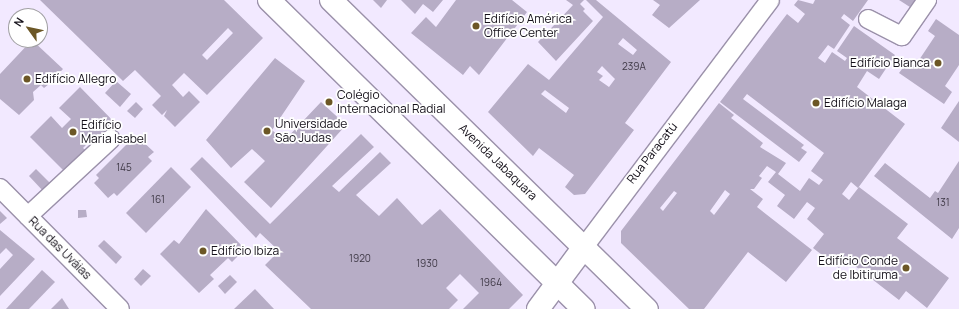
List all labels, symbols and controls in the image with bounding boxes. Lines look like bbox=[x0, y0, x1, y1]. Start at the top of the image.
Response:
north arrow bbox=[8, 8, 48, 48]
place label: Edifício América Office Center bbox=[484, 12, 572, 40]
text: N bbox=[10, 14, 27, 29]
marker: Edifício América Office Center bbox=[471, 21, 481, 31]
place label: Edifício Bianca bbox=[850, 56, 930, 70]
marker: Edifício Bianca bbox=[933, 58, 943, 68]
house number: 239A bbox=[622, 61, 646, 73]
place label: Edifício Allegro bbox=[35, 72, 116, 86]
marker: Edifício Allegro bbox=[22, 74, 32, 84]
place label: Colégio Internacional Radial bbox=[337, 88, 446, 116]
place label: Edifício Malaga bbox=[824, 96, 907, 110]
marker: Colégio Internacional Radial bbox=[324, 97, 334, 107]
marker: Edifício Malaga bbox=[811, 98, 821, 108]
place label: Universidade São Judas bbox=[275, 117, 347, 145]
place label: Edifício Maria Isabel bbox=[81, 118, 147, 146]
street label: Rua Paracatú bbox=[624, 120, 680, 186]
street label: Avenida Jabaquara bbox=[456, 121, 540, 203]
marker: Universidade São Judas bbox=[262, 126, 272, 136]
marker: Edifício Maria Isabel bbox=[68, 127, 78, 137]
house number: 145 bbox=[116, 162, 132, 174]
house number: 161 bbox=[151, 194, 165, 206]
house number: 131 bbox=[936, 197, 950, 209]
street label: Rua das Uváias bbox=[26, 214, 94, 282]
place label: Edifício Ibiza bbox=[211, 244, 279, 258]
marker: Edifício Ibiza bbox=[198, 246, 208, 256]
house number: 1920 bbox=[349, 253, 371, 265]
place label: Edifício Conde de Ibitiruma bbox=[818, 254, 898, 282]
house number: 1930 bbox=[416, 258, 438, 270]
marker: Edifício Conde de Ibitiruma bbox=[901, 263, 911, 273]
house number: 1964 bbox=[480, 277, 502, 289]

